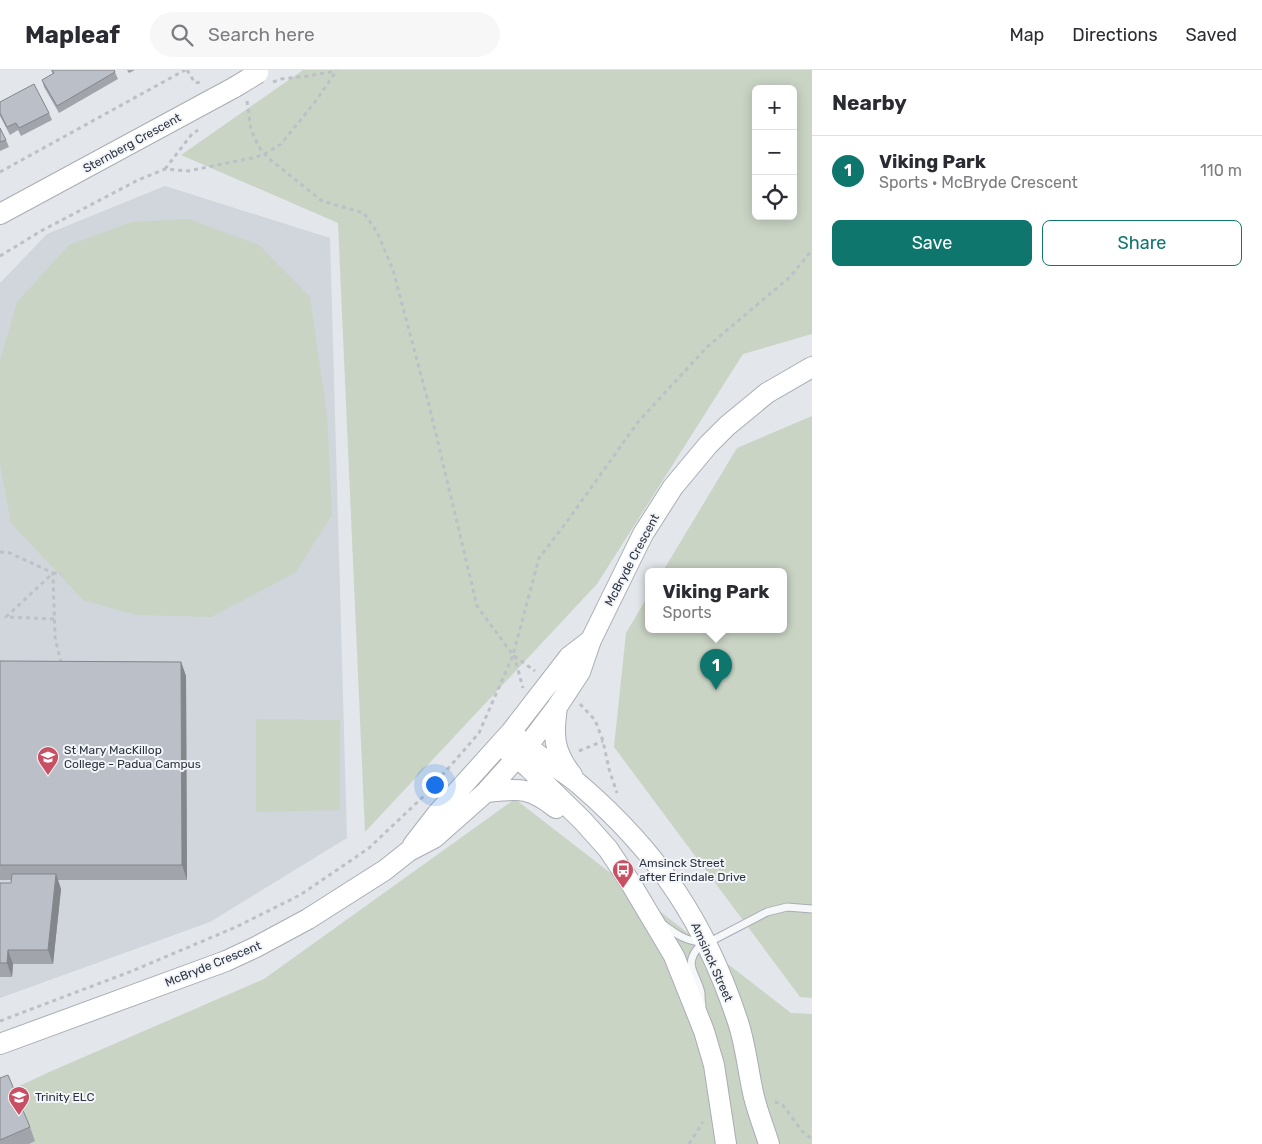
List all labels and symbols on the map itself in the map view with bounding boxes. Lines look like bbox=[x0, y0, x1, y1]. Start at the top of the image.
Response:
street label: Sternberg Crescent bbox=[81, 110, 184, 176]
street label: McBryde Crescent bbox=[602, 511, 662, 609]
pin: 1 bbox=[700, 649, 732, 690]
place label: St Mary MacKillop College - Padua Campus bbox=[64, 743, 201, 771]
school or university icon: St Mary MacKillop College - Padua Campus bbox=[36, 745, 60, 776]
your location bbox=[422, 772, 448, 798]
place label: Amsinck Street after Erindale Drive bbox=[639, 856, 746, 884]
bus stop icon: Amsinck Street after Erindale Drive bbox=[611, 858, 635, 889]
street label: Amsinck Street bbox=[688, 920, 736, 1004]
street label: McBryde Crescent bbox=[163, 938, 263, 990]
school or university icon: Trinity ELC bbox=[7, 1085, 31, 1116]
place label: Trinity ELC bbox=[35, 1090, 94, 1104]

